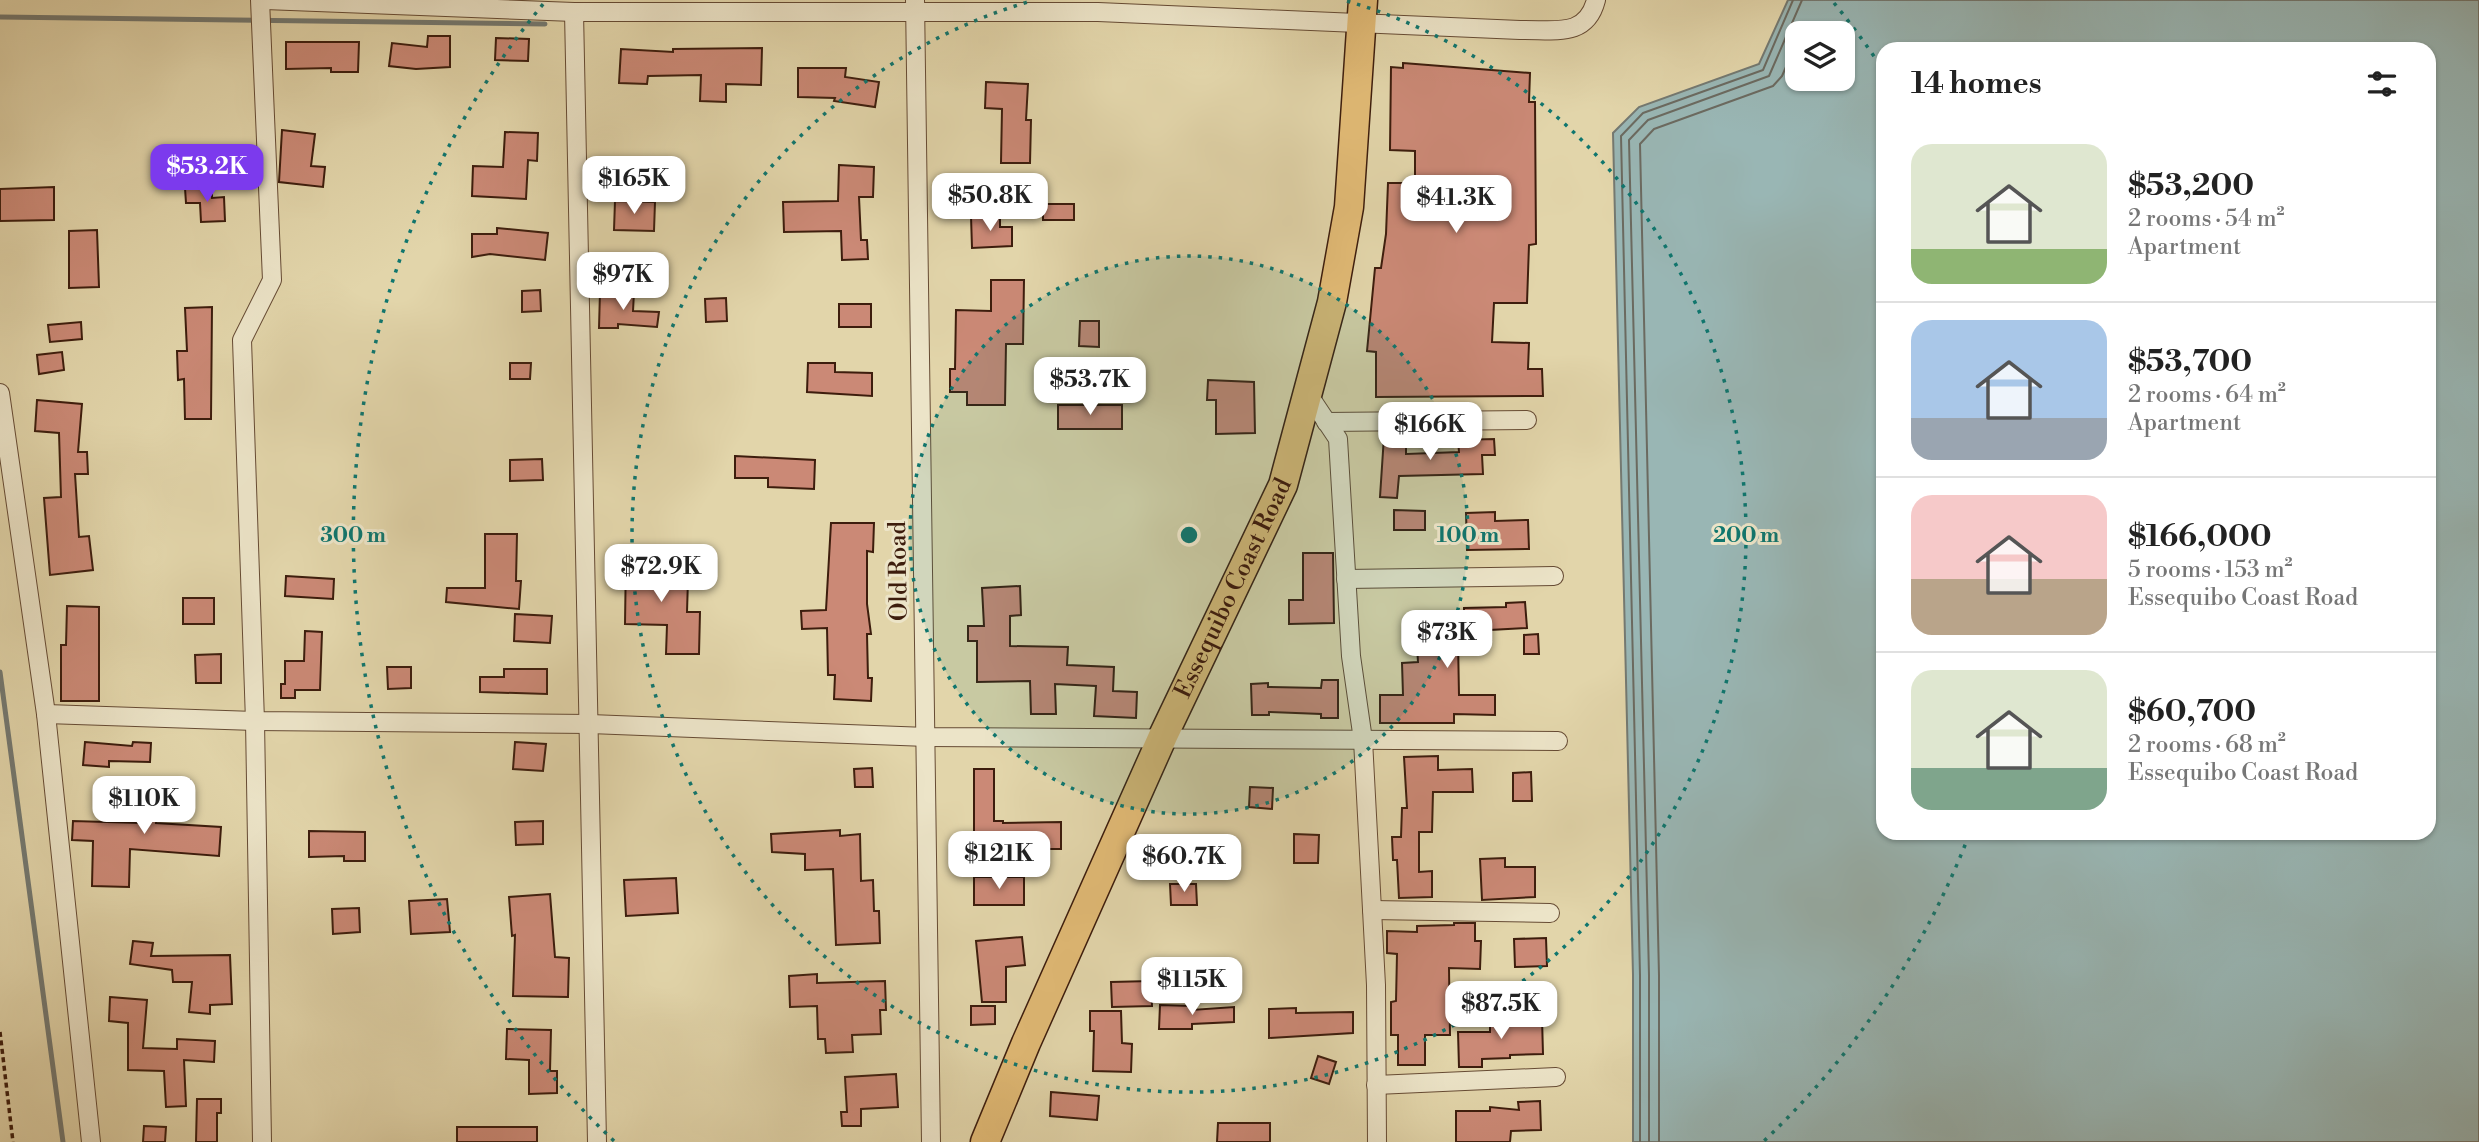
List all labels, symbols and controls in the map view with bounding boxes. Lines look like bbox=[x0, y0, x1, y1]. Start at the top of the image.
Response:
map controls bbox=[1785, 21, 1855, 91]
button: layers bbox=[1785, 21, 1855, 91]
text: 14 homes bbox=[1911, 65, 2042, 103]
icon: filters bbox=[2363, 65, 2401, 103]
pin: $53.2K bbox=[150, 144, 264, 204]
text: $53.2K bbox=[166, 153, 248, 181]
pin: $165K bbox=[585, 156, 683, 216]
text: $165K bbox=[598, 165, 670, 193]
text: $53,200 bbox=[2128, 167, 2254, 205]
icon: home bbox=[1967, 172, 2051, 256]
pin: $50.8K bbox=[933, 174, 1047, 233]
pin: $41.3K bbox=[1399, 176, 1513, 235]
text: $50.8K bbox=[948, 182, 1032, 210]
text: $41.3K bbox=[1417, 184, 1495, 212]
text: 2 rooms · 54 m² bbox=[2128, 205, 2285, 233]
text: Apartment bbox=[2128, 233, 2241, 261]
pin: $97K bbox=[582, 252, 664, 312]
text: $97K bbox=[593, 261, 653, 289]
text: $53,700 bbox=[2128, 343, 2252, 381]
icon: home bbox=[1967, 348, 2051, 432]
pin: $53.7K bbox=[1033, 358, 1147, 417]
text: $53.7K bbox=[1050, 366, 1130, 394]
text: 2 rooms · 64 m² bbox=[2128, 381, 2286, 409]
pin: $166K bbox=[1381, 402, 1479, 462]
text: Apartment bbox=[2128, 409, 2241, 437]
text: $166K bbox=[1394, 411, 1466, 439]
street label: Essequibo Coast Road bbox=[1168, 473, 1299, 703]
text: $166,000 bbox=[2128, 518, 2272, 556]
street label: Old Road bbox=[883, 520, 915, 621]
text: 300 m bbox=[320, 523, 386, 549]
centre of rings bbox=[1177, 523, 1201, 547]
text: 100 m bbox=[1437, 523, 1499, 549]
text: 200 m bbox=[1713, 523, 1779, 549]
icon: home bbox=[1967, 523, 2051, 607]
pin: $72.9K bbox=[604, 544, 718, 604]
text: $72.9K bbox=[621, 553, 701, 581]
text: 5 rooms · 153 m² bbox=[2128, 556, 2293, 584]
text: Essequibo Coast Road bbox=[2128, 584, 2358, 612]
pin: $73K bbox=[1406, 610, 1488, 670]
text: $73K bbox=[1417, 619, 1477, 647]
text: $60,700 bbox=[2128, 693, 2256, 731]
icon: home bbox=[1967, 698, 2051, 782]
text: 2 rooms · 68 m² bbox=[2128, 731, 2286, 759]
text: Essequibo Coast Road bbox=[2128, 759, 2358, 787]
pin: $110K bbox=[95, 776, 193, 836]
text: $110K bbox=[108, 785, 180, 813]
pin: $121K bbox=[950, 832, 1048, 891]
pin: $60.7K bbox=[1127, 834, 1241, 894]
text: $121K bbox=[964, 840, 1034, 868]
text: $60.7K bbox=[1142, 843, 1226, 871]
pin: $115K bbox=[1143, 958, 1241, 1017]
text: $115K bbox=[1157, 966, 1227, 994]
pin: $87.5K bbox=[1444, 982, 1558, 1041]
text: $87.5K bbox=[1461, 990, 1541, 1018]

